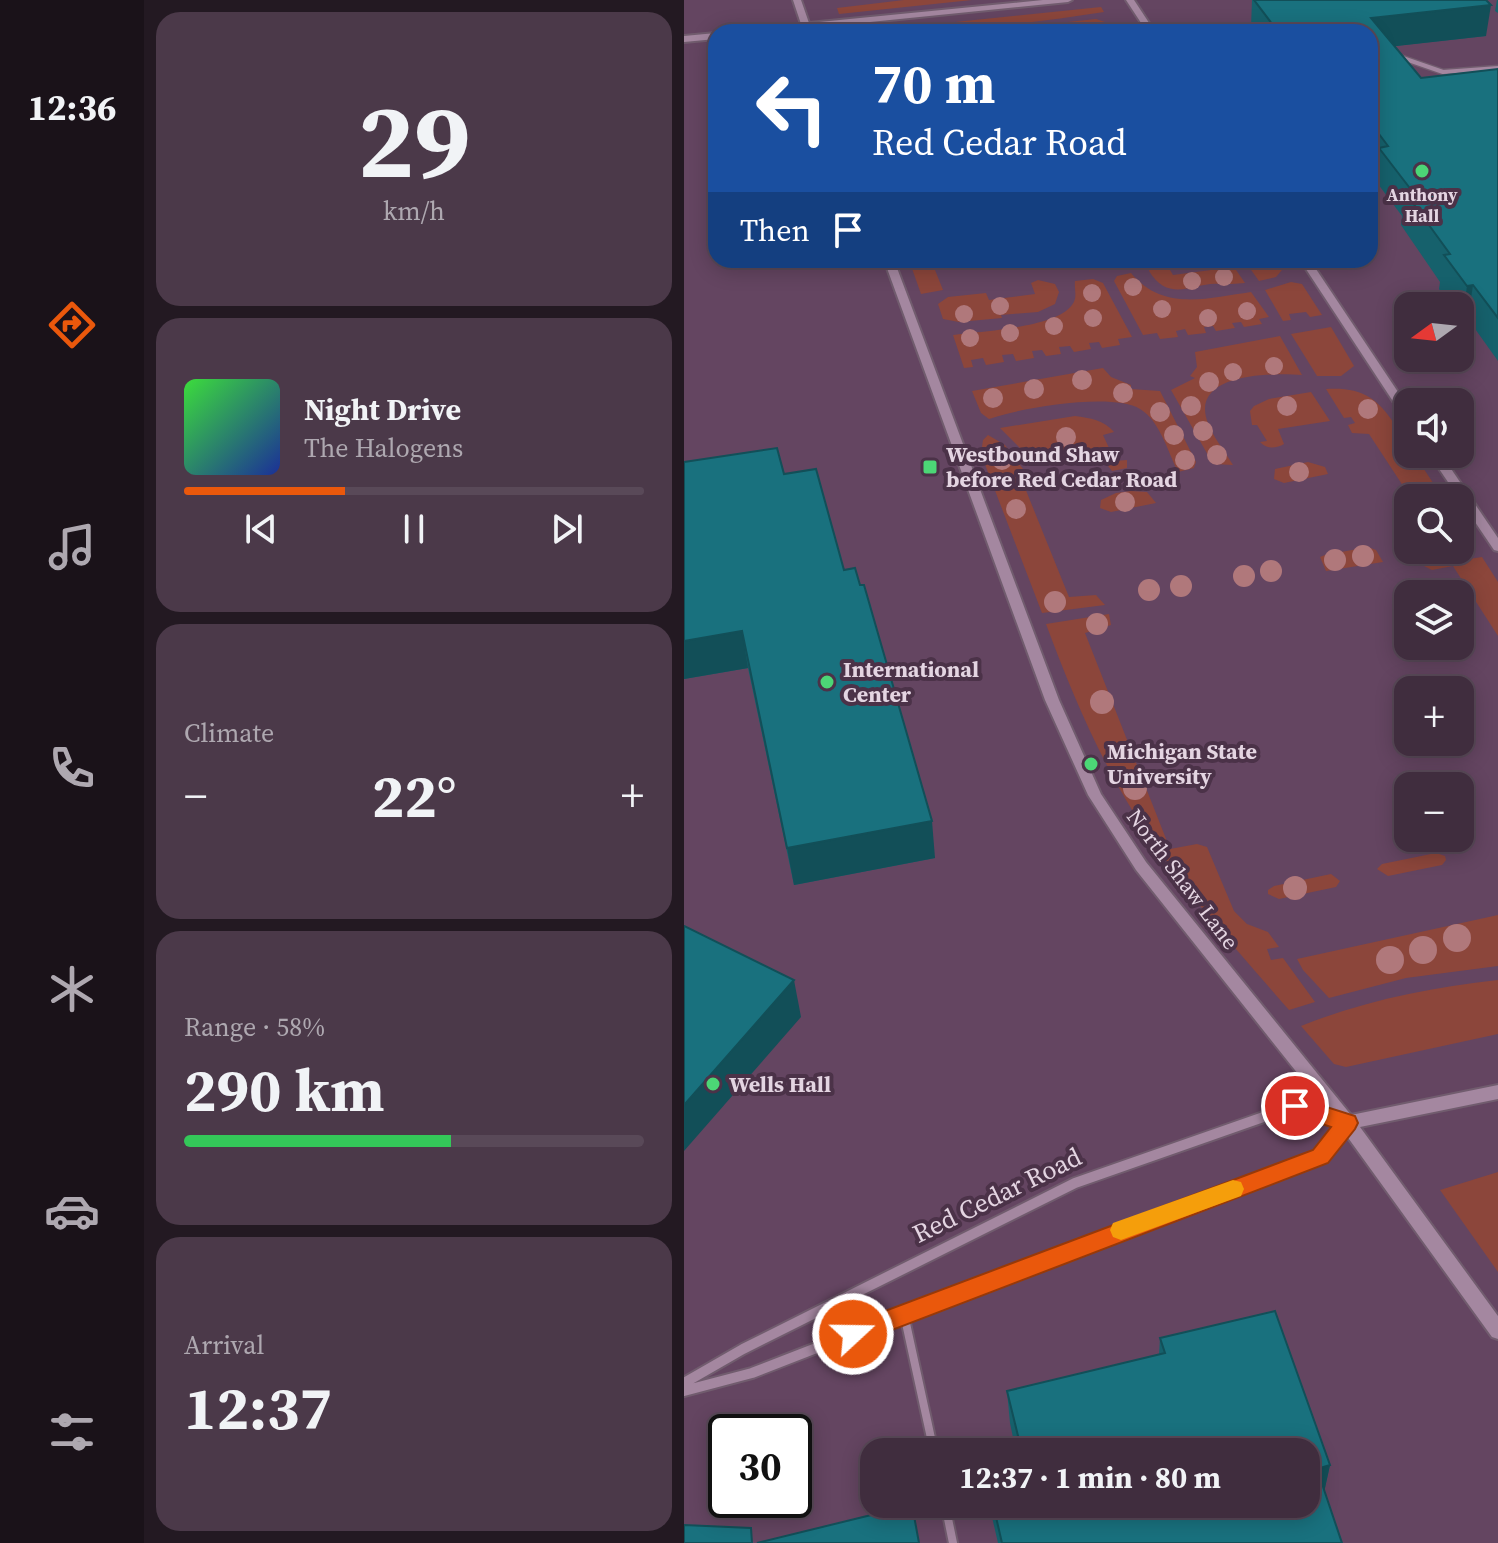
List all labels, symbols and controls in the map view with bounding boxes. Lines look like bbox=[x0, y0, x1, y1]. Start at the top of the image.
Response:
text: 70 m bbox=[872, 45, 995, 122]
icon: left bbox=[740, 56, 844, 160]
text: 29 bbox=[358, 69, 470, 212]
text: 12:36 bbox=[28, 83, 116, 132]
text: Red Cedar Road bbox=[872, 118, 1127, 167]
marker: Anthony Hall bbox=[1413, 162, 1431, 180]
place label: Anthony Hall bbox=[1386, 182, 1458, 228]
text: km/h bbox=[383, 193, 445, 229]
icon: arrive bbox=[826, 208, 870, 252]
text: Then bbox=[740, 210, 810, 251]
north arrow bbox=[1394, 292, 1474, 372]
map controls bbox=[1394, 292, 1474, 852]
icon: directions bbox=[44, 297, 100, 353]
button: sound bbox=[1394, 388, 1474, 468]
text: Night Drive bbox=[304, 389, 461, 430]
text: The Halogens bbox=[304, 430, 463, 466]
place label: Westbound Shaw before Red Cedar Road bbox=[946, 439, 1177, 494]
marker: Westbound Shaw before Red Cedar Road bbox=[921, 458, 939, 476]
button: search bbox=[1394, 484, 1474, 564]
icon: previous bbox=[239, 507, 283, 551]
icon: pause bbox=[392, 507, 436, 551]
icon: next bbox=[545, 507, 589, 551]
icon: music bbox=[44, 519, 100, 575]
button: layers bbox=[1394, 580, 1474, 660]
place label: International Center bbox=[843, 654, 979, 709]
marker: International Center bbox=[818, 673, 836, 691]
button: + bbox=[1394, 676, 1474, 756]
text: Climate bbox=[184, 715, 274, 751]
place label: Michigan State University bbox=[1107, 736, 1257, 791]
icon: phone bbox=[44, 740, 100, 796]
text: 22° bbox=[372, 755, 456, 837]
marker: Michigan State University bbox=[1082, 755, 1100, 773]
text: − bbox=[184, 765, 207, 826]
text: + bbox=[621, 765, 644, 826]
button: − bbox=[1394, 772, 1474, 852]
street label: North Shaw Lane bbox=[1120, 803, 1246, 955]
icon: climate bbox=[44, 961, 100, 1017]
text: Range · 58% bbox=[184, 1009, 325, 1045]
text: 290 km bbox=[184, 1049, 385, 1131]
place label: Wells Hall bbox=[729, 1069, 831, 1099]
pin bbox=[1261, 1072, 1329, 1140]
marker: Wells Hall bbox=[704, 1075, 722, 1093]
icon: arrive bbox=[1273, 1084, 1317, 1128]
street label: Red Cedar Road bbox=[906, 1138, 1088, 1251]
icon: car bbox=[44, 1183, 100, 1239]
position arrow bbox=[811, 1292, 895, 1376]
text: Arrival bbox=[184, 1327, 264, 1363]
text: 12:37 bbox=[184, 1367, 332, 1449]
icon: filters bbox=[44, 1404, 100, 1460]
speed limit sign: 30 bbox=[708, 1414, 812, 1518]
text: 12:37 · 1 min · 80 m bbox=[959, 1457, 1221, 1498]

